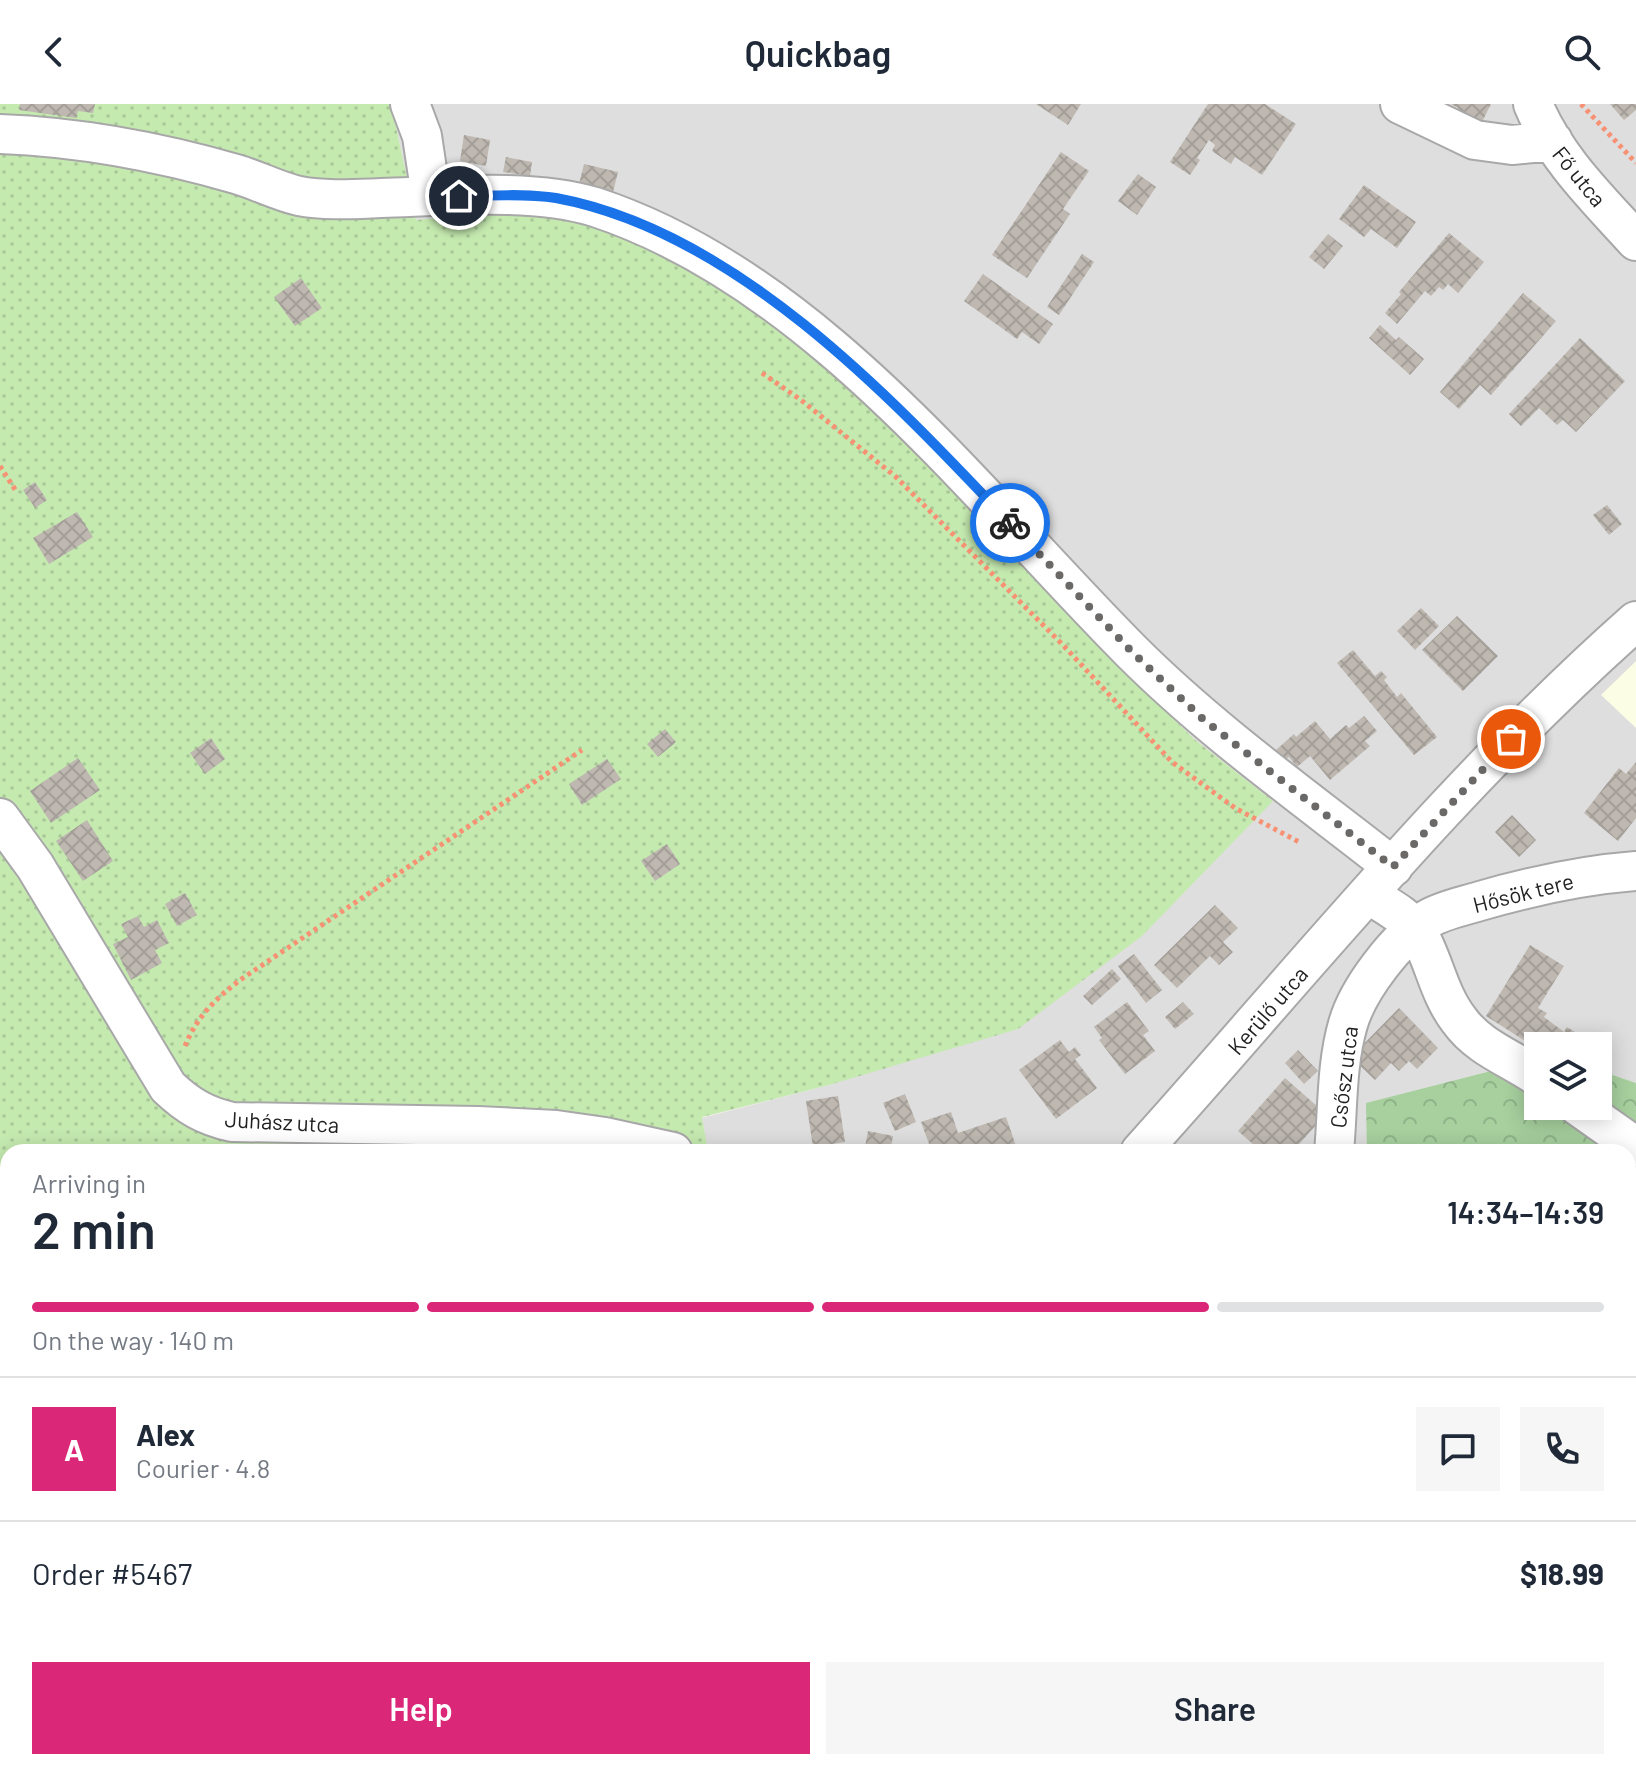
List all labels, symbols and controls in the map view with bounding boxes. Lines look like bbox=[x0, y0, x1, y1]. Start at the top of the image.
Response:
icon: back bbox=[32, 30, 76, 74]
icon: search bbox=[1560, 30, 1604, 74]
text: Quickbag bbox=[745, 31, 891, 74]
street label: Fő utca bbox=[1548, 141, 1612, 211]
pin bbox=[425, 162, 493, 230]
icon: home bbox=[437, 174, 481, 218]
courier bbox=[970, 483, 1050, 563]
icon: bike bbox=[988, 501, 1032, 545]
pin bbox=[1477, 705, 1545, 773]
icon: bag bbox=[1489, 717, 1533, 761]
street label: Hősök tere bbox=[1470, 867, 1576, 917]
street label: Kerülő utca bbox=[1222, 961, 1312, 1059]
street label: Csősz utca bbox=[1324, 1024, 1362, 1130]
map controls bbox=[1524, 1032, 1612, 1120]
button: layers bbox=[1524, 1032, 1612, 1120]
street label: Juhász utca bbox=[224, 1105, 340, 1137]
text: Arriving in bbox=[32, 1167, 146, 1198]
text: 14:34–14:39 bbox=[1447, 1194, 1604, 1230]
text: 2 min bbox=[32, 1197, 156, 1259]
text: On the way · 140 m bbox=[32, 1324, 234, 1355]
button: chat bbox=[1416, 1407, 1500, 1491]
button: phone bbox=[1520, 1407, 1604, 1491]
text: Alex bbox=[136, 1416, 195, 1452]
text: A bbox=[64, 1431, 84, 1467]
text: Courier · 4.8 bbox=[136, 1452, 270, 1483]
text: Order #5467 bbox=[32, 1555, 192, 1591]
text: $18.99 bbox=[1520, 1555, 1604, 1591]
button: Help bbox=[32, 1662, 810, 1754]
button: Share bbox=[826, 1662, 1604, 1754]

